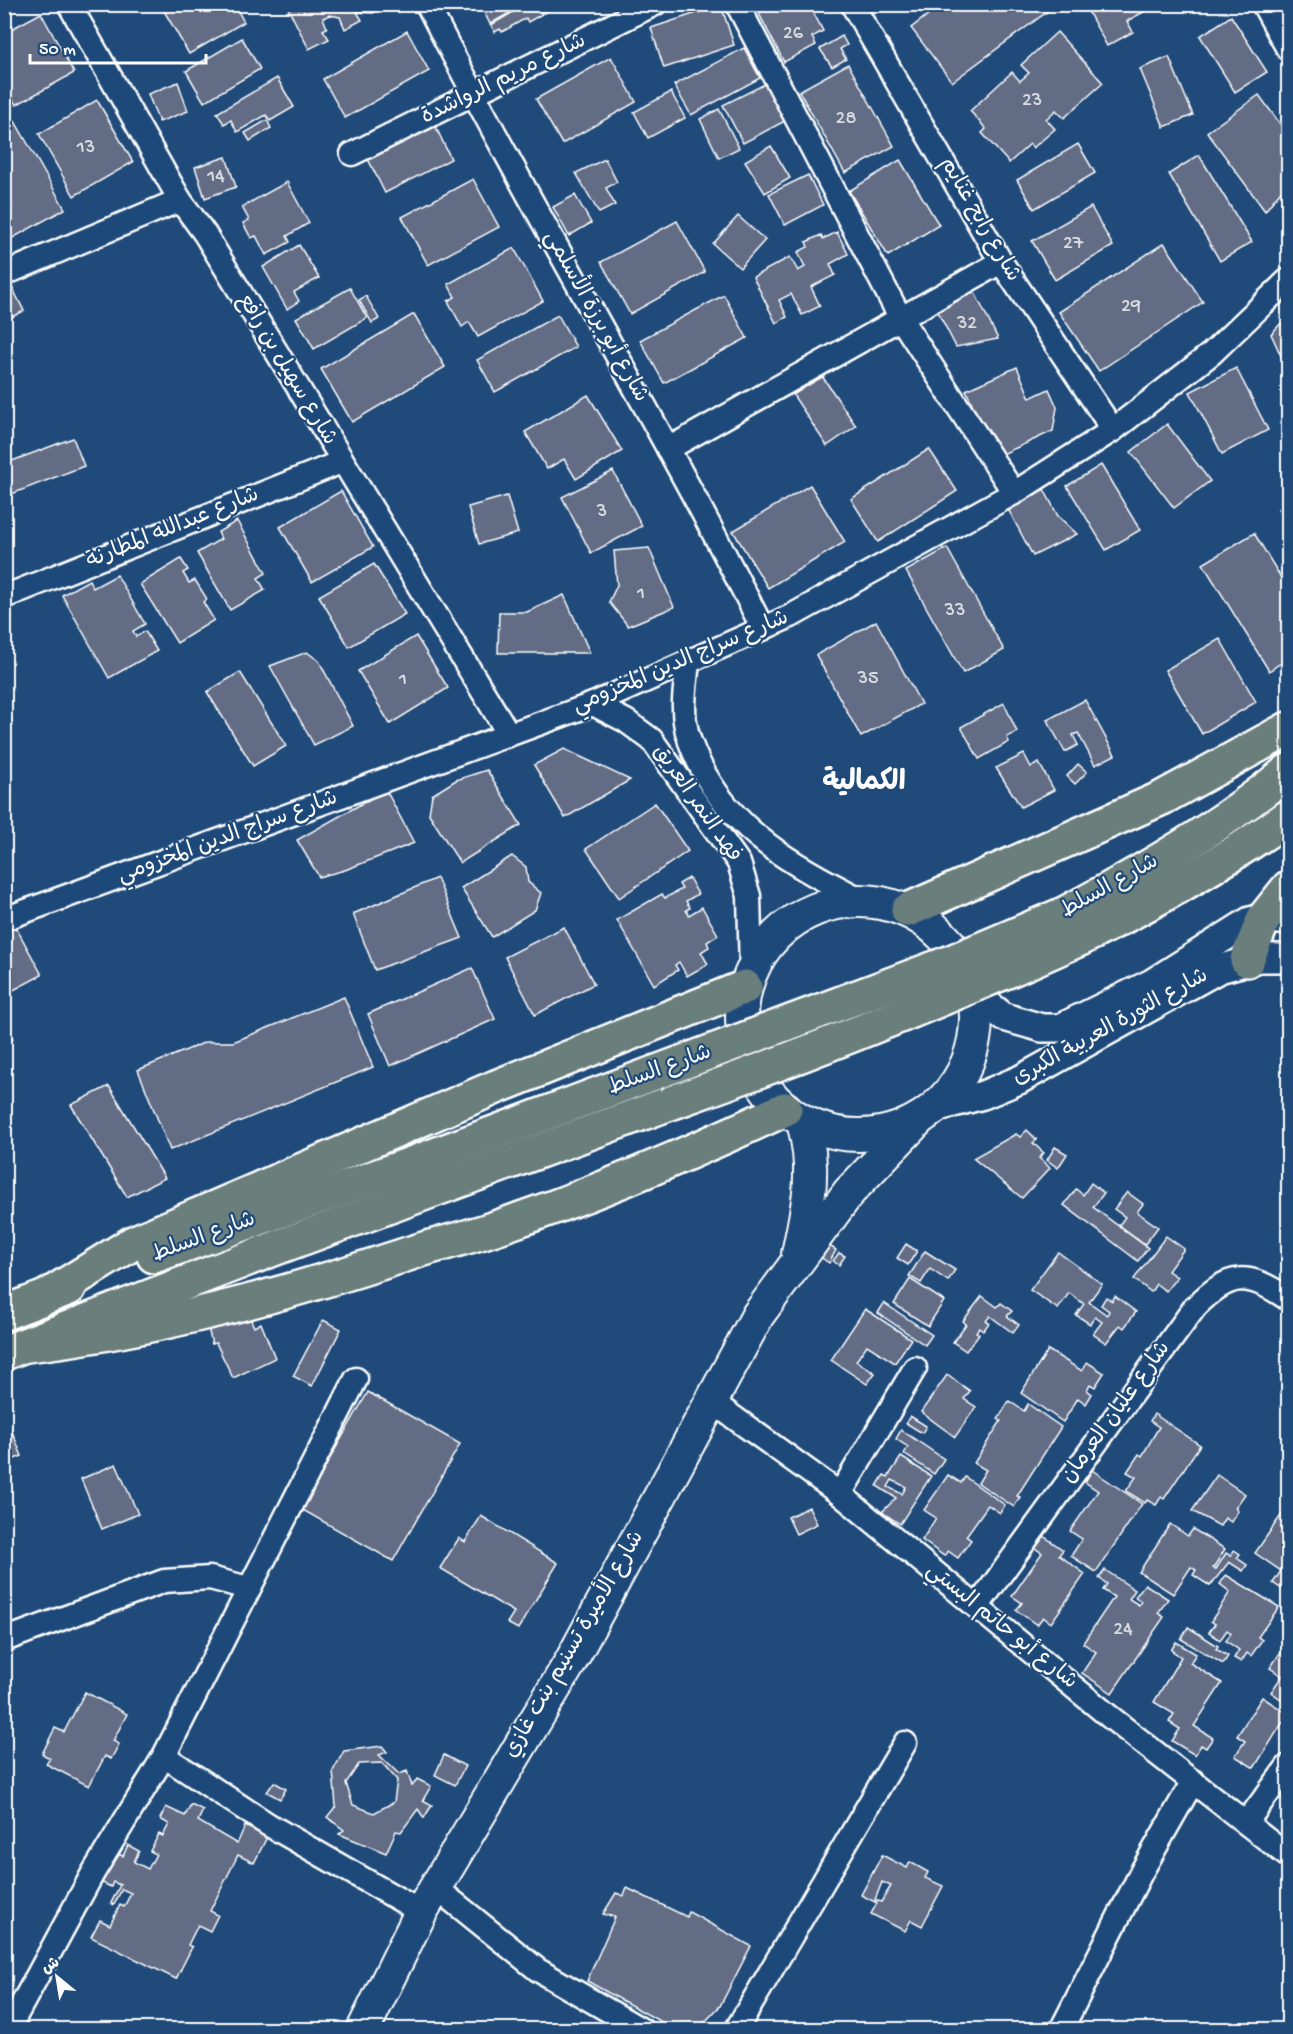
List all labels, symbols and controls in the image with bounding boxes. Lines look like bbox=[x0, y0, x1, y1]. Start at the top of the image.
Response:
house number: 26 bbox=[783, 23, 804, 46]
scale bar bbox=[30, 27, 206, 65]
street label: شارع مريم الرواشدة bbox=[417, 29, 591, 131]
text: 50 m bbox=[39, 40, 76, 61]
house number: 23 bbox=[1022, 90, 1042, 113]
house number: 28 bbox=[836, 108, 856, 131]
house number: 13 bbox=[76, 137, 95, 160]
street label: شارع رابح غنايم bbox=[933, 153, 1025, 287]
house number: 14 bbox=[206, 166, 225, 189]
street label: شارع أبو برزة الأسلمي bbox=[535, 224, 658, 409]
house number: 27 bbox=[1063, 233, 1084, 256]
street label: شارع سهيل بن رافع bbox=[230, 289, 342, 451]
house number: 29 bbox=[1121, 296, 1141, 319]
house number: 32 bbox=[956, 313, 977, 336]
street label: شارع عبدالله المطارنة bbox=[83, 482, 263, 576]
house number: 3 bbox=[596, 501, 607, 524]
house number: 1 bbox=[636, 583, 645, 606]
house number: 33 bbox=[944, 600, 965, 623]
street label: شارع سراج الدين المخزومي bbox=[569, 606, 794, 723]
house number: 35 bbox=[857, 668, 878, 691]
house number: 1 bbox=[398, 669, 407, 692]
street label: فهد النمر العريق bbox=[646, 740, 746, 868]
district label: الكمالية bbox=[822, 766, 906, 800]
street label: شارع سراج الدين المخزومي bbox=[114, 786, 343, 893]
street label: شارع السلط bbox=[1056, 849, 1164, 925]
street label: شارع الثورة العربية الكبرى bbox=[1009, 964, 1213, 1092]
street label: شارع السلط bbox=[605, 1040, 715, 1102]
street label: شارع السلط bbox=[149, 1207, 259, 1269]
street label: شارع عليان العرمان bbox=[1057, 1337, 1177, 1489]
street label: شارع الأميرة تسنيم بنت غازي bbox=[494, 1524, 651, 1763]
street label: شارع أبو حاتم البستي bbox=[918, 1555, 1084, 1698]
house number: 24 bbox=[1113, 1619, 1133, 1642]
north arrow bbox=[27, 1947, 87, 2007]
text: ش bbox=[39, 1954, 64, 1980]

